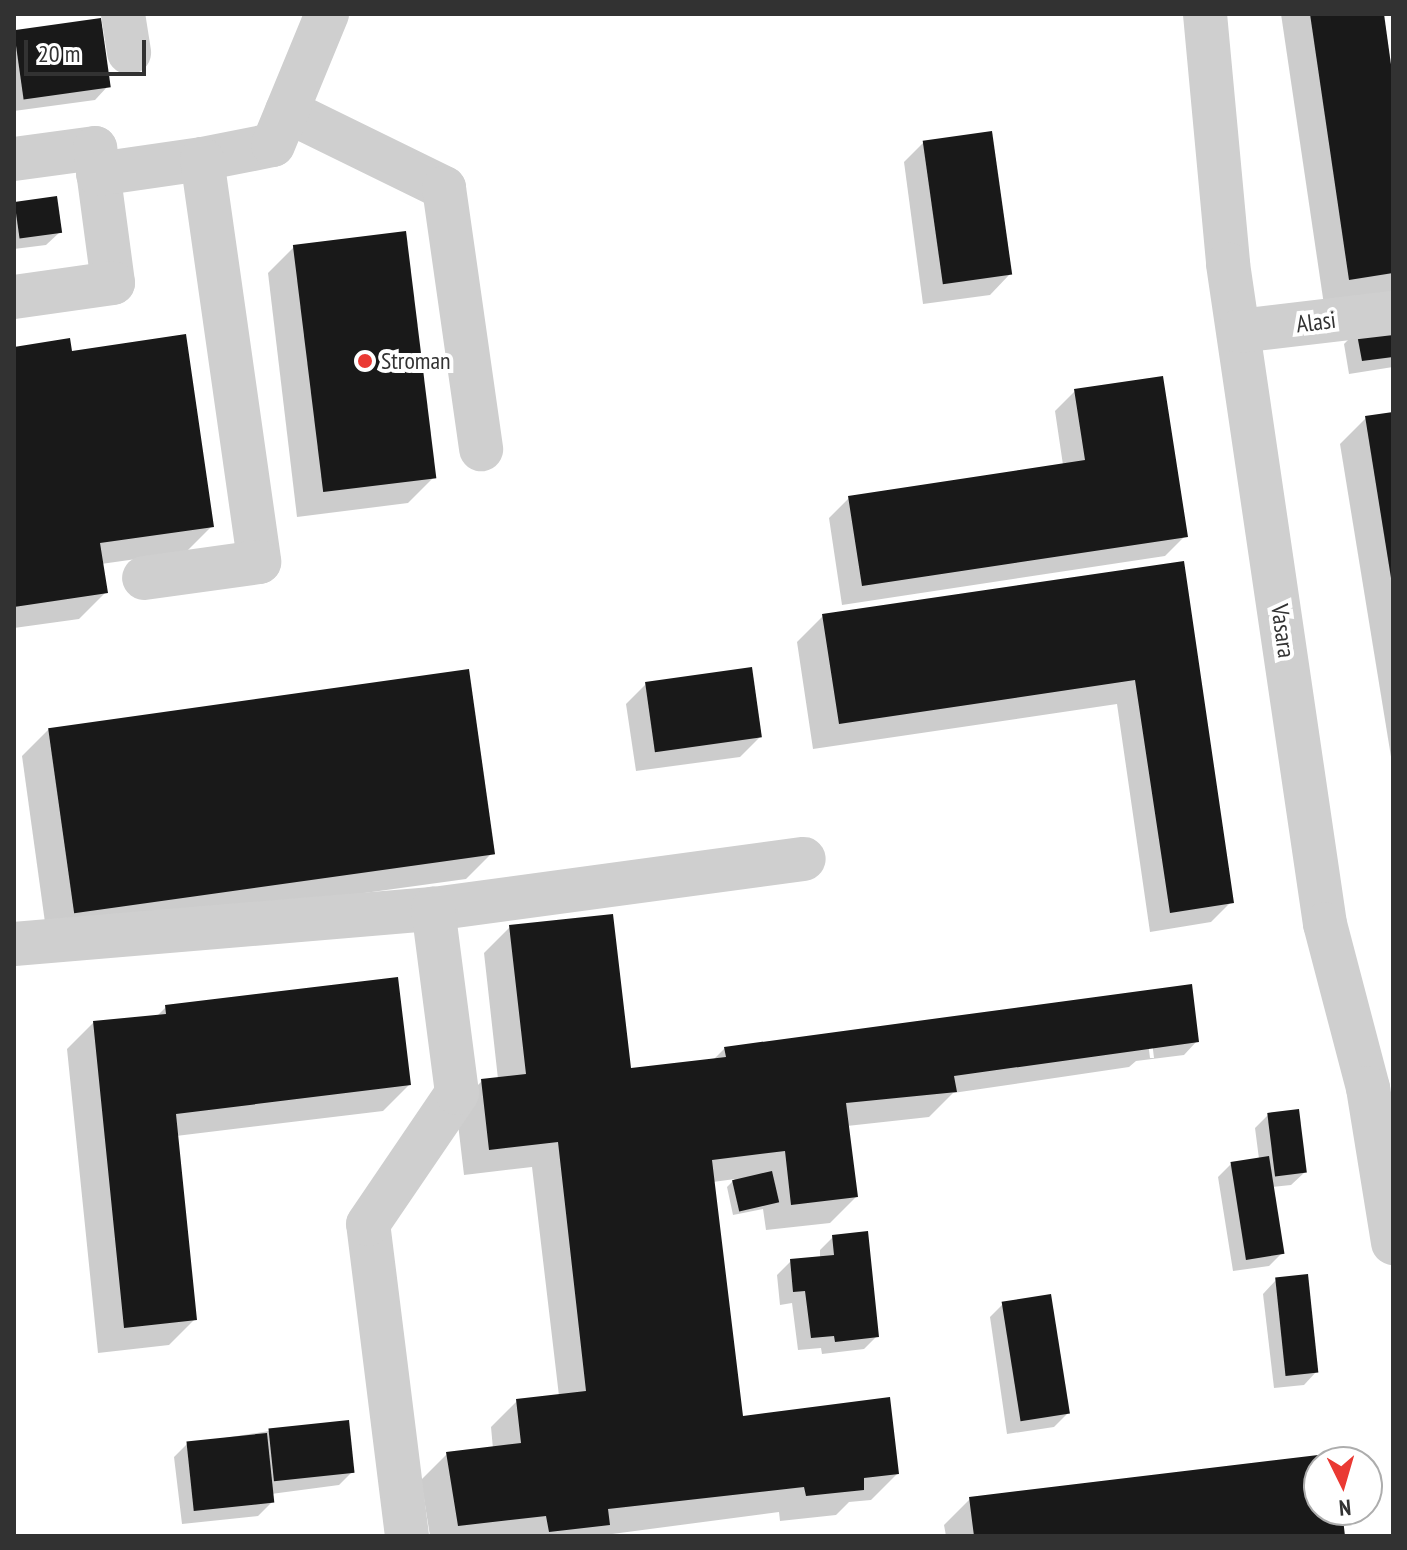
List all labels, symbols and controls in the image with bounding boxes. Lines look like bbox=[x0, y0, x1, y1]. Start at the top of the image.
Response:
scale bar bbox=[28, 24, 150, 74]
text: 20 m bbox=[38, 38, 80, 69]
street label: Alasi bbox=[1294, 305, 1338, 339]
place label: Stroman bbox=[381, 347, 451, 375]
marker: Stroman bbox=[356, 352, 374, 370]
street label: Vasara bbox=[1265, 602, 1301, 660]
north arrow bbox=[1303, 1446, 1383, 1526]
text: N bbox=[1338, 1493, 1352, 1522]

